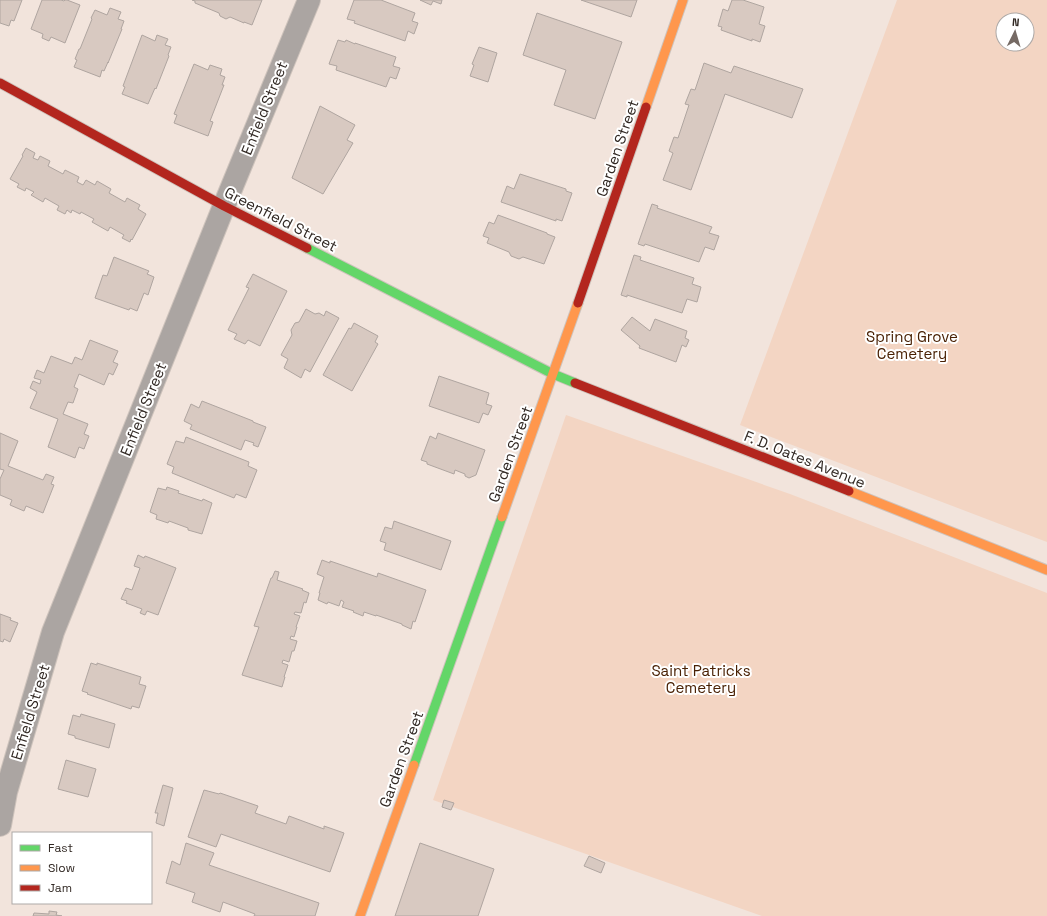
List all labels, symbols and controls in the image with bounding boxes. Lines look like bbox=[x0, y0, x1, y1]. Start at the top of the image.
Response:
north arrow bbox=[995, 12, 1035, 52]
text: N bbox=[1012, 15, 1020, 29]
street label: Enfield Street bbox=[237, 58, 291, 158]
street label: Garden Street bbox=[592, 97, 643, 199]
street label: Greenfield Street bbox=[221, 182, 341, 256]
park label: Spring Grove Cemetery bbox=[866, 327, 958, 363]
street label: Enfield Street bbox=[116, 359, 170, 459]
street label: Garden Street bbox=[484, 403, 536, 505]
street label: F. D. Oates Avenue bbox=[742, 426, 869, 492]
park label: Saint Patricks Cemetery bbox=[651, 661, 751, 697]
street label: Enfield Street bbox=[6, 662, 54, 762]
street label: Garden Street bbox=[375, 708, 427, 810]
legend bbox=[12, 832, 152, 904]
text: Fast bbox=[48, 840, 73, 856]
text: Slow bbox=[48, 860, 75, 876]
text: Jam bbox=[48, 880, 72, 896]

